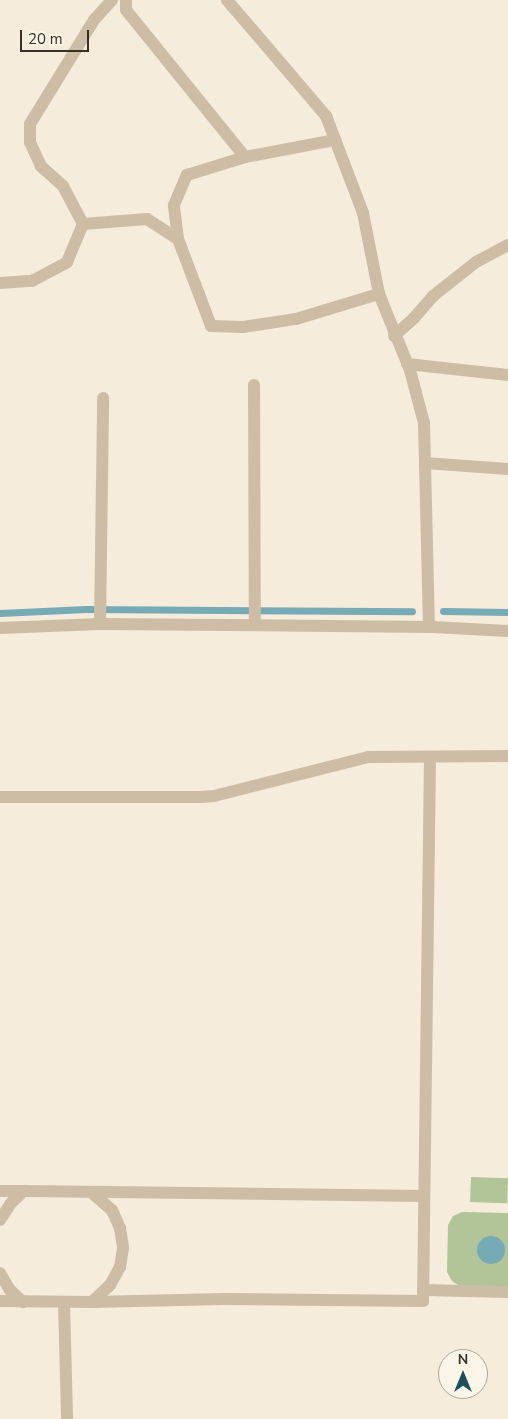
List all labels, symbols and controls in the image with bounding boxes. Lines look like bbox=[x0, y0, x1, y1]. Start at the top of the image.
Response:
scale bar bbox=[22, 20, 91, 52]
text: 20 m bbox=[28, 29, 63, 49]
north arrow bbox=[438, 1349, 488, 1399]
text: N bbox=[458, 1350, 468, 1369]

